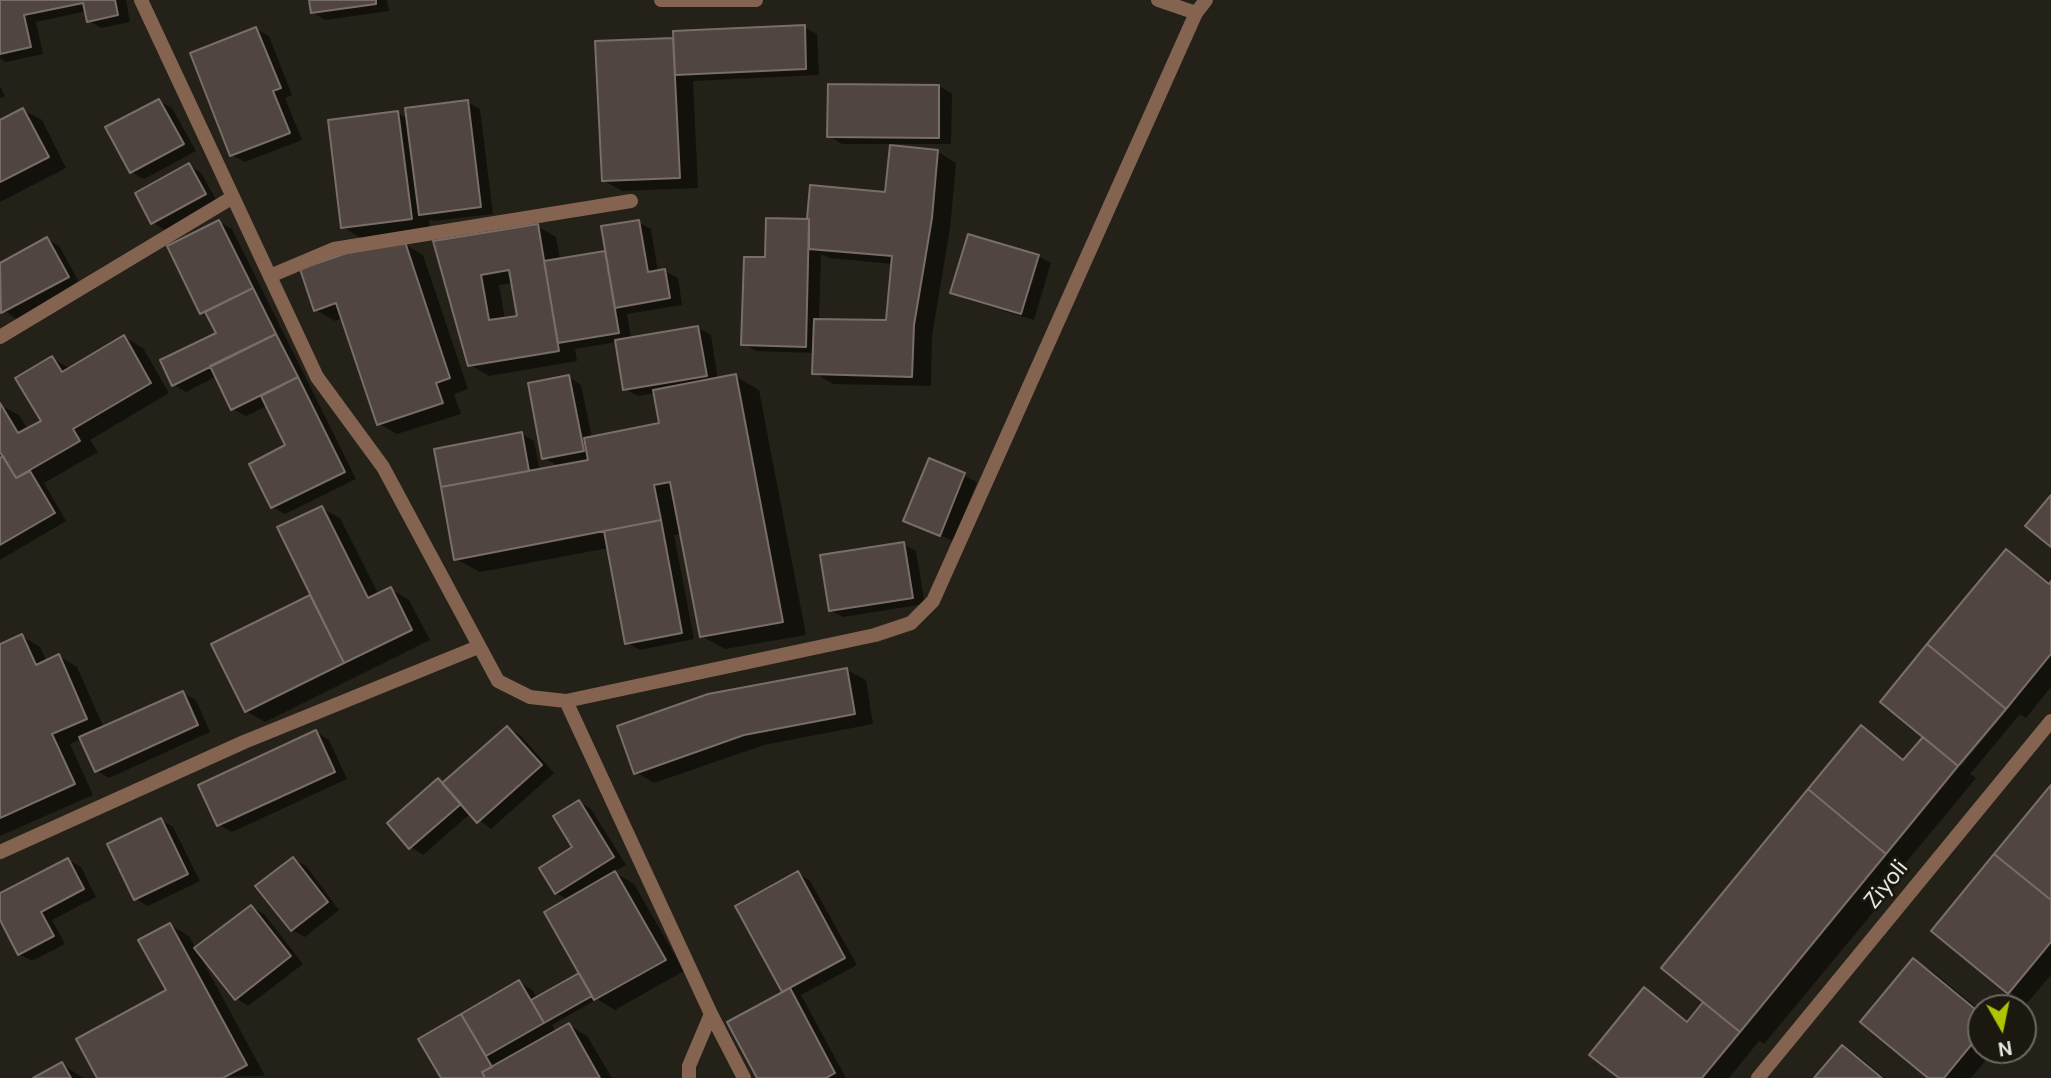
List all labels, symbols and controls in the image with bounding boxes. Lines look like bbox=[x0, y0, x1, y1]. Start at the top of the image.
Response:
street label: Ziyoli bbox=[1859, 855, 1915, 915]
north arrow bbox=[1967, 994, 2037, 1064]
text: N bbox=[1996, 1035, 2014, 1062]

